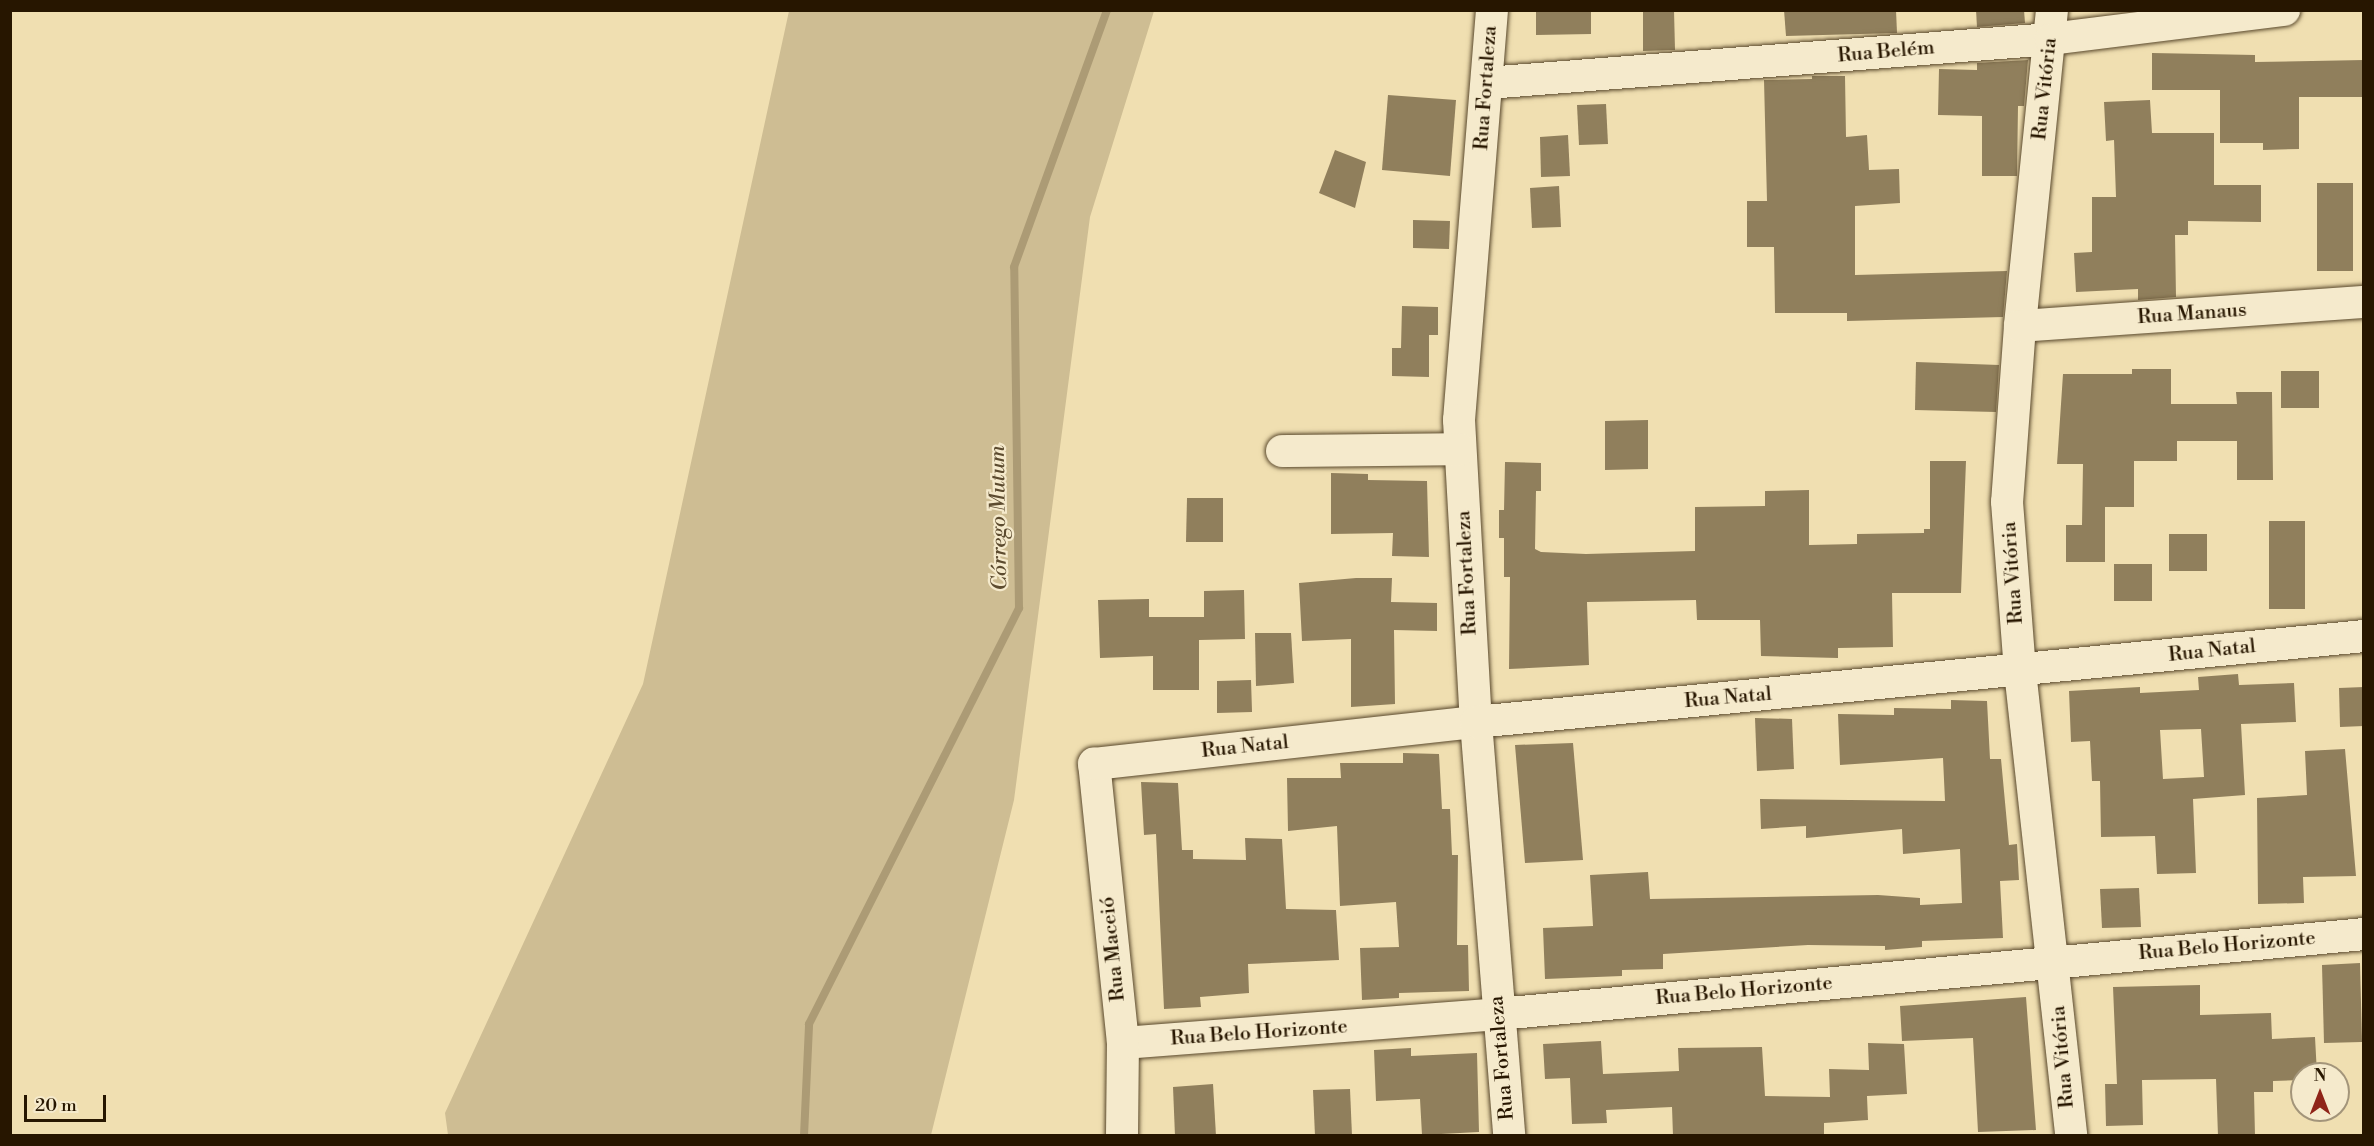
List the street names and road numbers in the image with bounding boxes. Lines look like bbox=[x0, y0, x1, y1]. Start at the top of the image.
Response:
street label: Rua Fortaleza bbox=[1470, 25, 1502, 151]
street label: Rua Belém bbox=[1837, 36, 1935, 68]
street label: Rua Vitória bbox=[2028, 37, 2062, 141]
street label: Rua Manaus bbox=[2137, 298, 2247, 330]
street label: Rua Fortaleza bbox=[1452, 510, 1482, 636]
street label: Rua Vitória bbox=[1997, 521, 2029, 625]
street label: Rua Natal bbox=[2167, 634, 2257, 668]
street label: Rua Natal bbox=[1683, 682, 1773, 714]
street label: Rua Natal bbox=[1200, 730, 1290, 764]
street label: Rua Maceió bbox=[1096, 895, 1130, 1003]
street label: Rua Belo Horizonte bbox=[2138, 926, 2316, 966]
street label: Rua Belo Horizonte bbox=[1655, 971, 1833, 1011]
street label: Rua Fortaleza bbox=[1485, 995, 1519, 1121]
street label: Rua Vitória bbox=[2047, 1005, 2079, 1109]
street label: Rua Belo Horizonte bbox=[1170, 1015, 1348, 1051]

